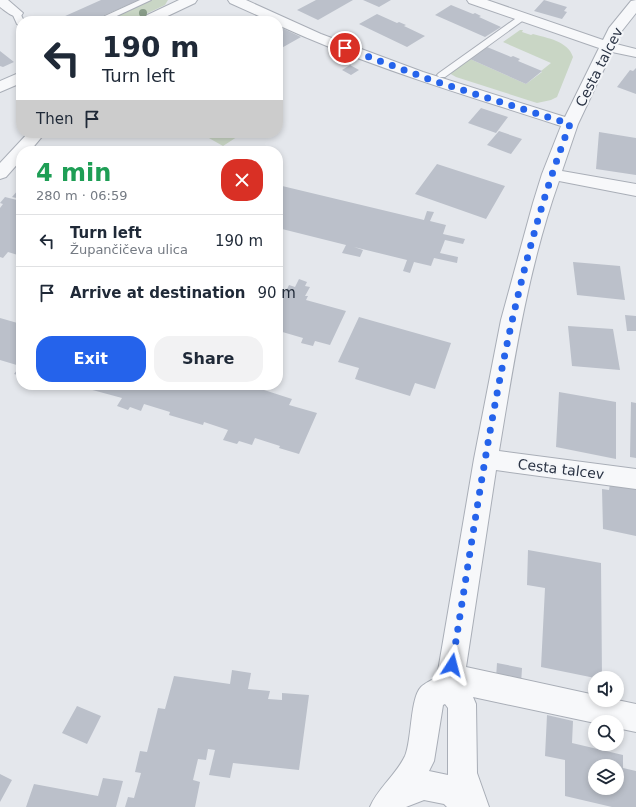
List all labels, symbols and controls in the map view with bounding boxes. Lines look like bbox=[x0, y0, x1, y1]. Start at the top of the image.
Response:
street label: Cesta talcev bbox=[572, 25, 626, 109]
text: 190 m bbox=[102, 31, 199, 64]
pin bbox=[328, 31, 362, 65]
icon: left bbox=[36, 32, 88, 84]
icon: arrive bbox=[334, 37, 356, 59]
text: Turn left bbox=[102, 65, 175, 86]
icon: arrive bbox=[81, 108, 103, 130]
text: Then bbox=[36, 110, 73, 128]
text: 4 min bbox=[36, 159, 111, 187]
button: close bbox=[221, 159, 263, 201]
text: 280 m · 06:59 bbox=[36, 188, 127, 203]
text: Turn left bbox=[70, 224, 142, 242]
icon: left bbox=[36, 230, 58, 252]
text: 190 m bbox=[215, 232, 263, 250]
text: Župančičeva ulica bbox=[70, 242, 188, 257]
icon: arrive bbox=[36, 282, 58, 304]
text: Arrive at destination bbox=[70, 284, 245, 302]
text: 90 m bbox=[257, 284, 296, 302]
button: Exit bbox=[36, 336, 146, 382]
button: Share bbox=[154, 336, 263, 382]
street label: Cesta talcev bbox=[517, 456, 605, 482]
position arrow bbox=[431, 644, 473, 686]
map controls bbox=[588, 671, 624, 795]
button: sound bbox=[588, 671, 624, 707]
button: search bbox=[588, 715, 624, 751]
button: layers bbox=[588, 759, 624, 795]

